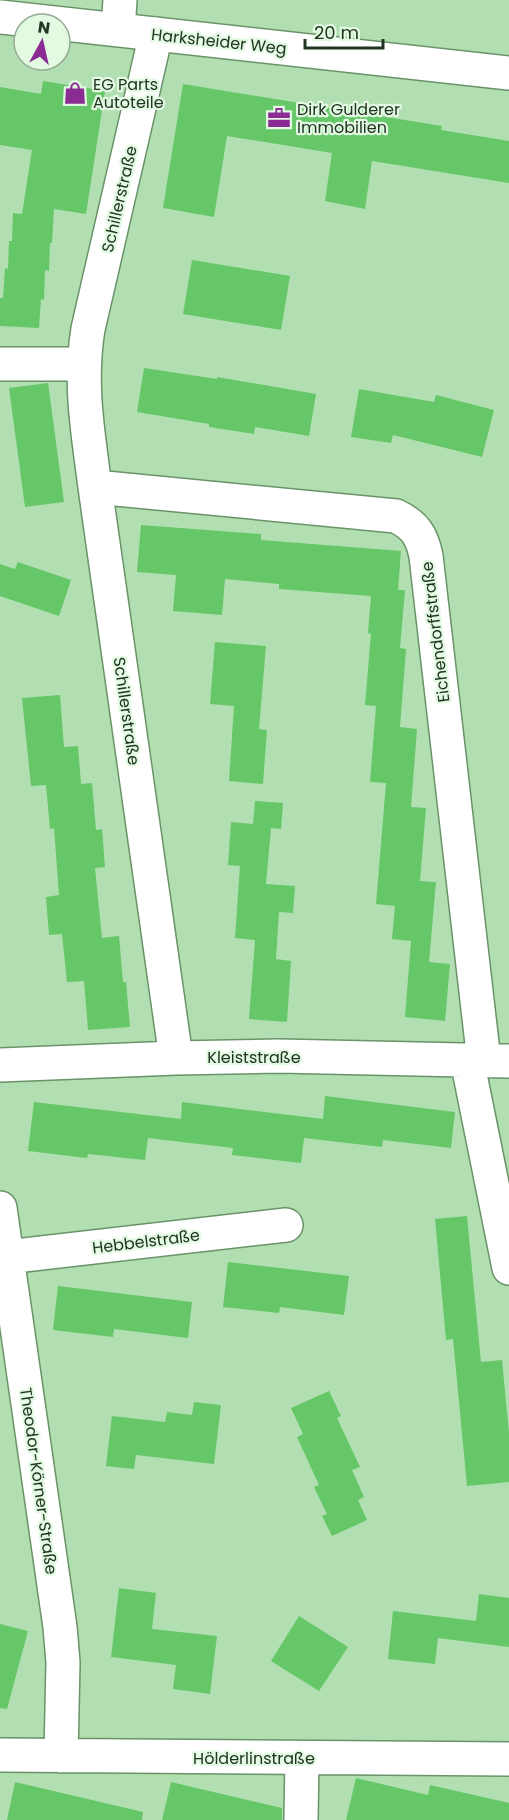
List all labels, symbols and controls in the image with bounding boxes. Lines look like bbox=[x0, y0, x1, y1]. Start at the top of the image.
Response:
north arrow bbox=[12, 12, 72, 72]
scale bar bbox=[305, 12, 383, 50]
text: N bbox=[36, 15, 52, 40]
text: 20 m bbox=[314, 20, 359, 45]
street label: Harksheider Weg bbox=[150, 23, 288, 60]
place label: EG Parts Autoteile bbox=[93, 73, 164, 114]
shop icon: EG Parts Autoteile bbox=[62, 80, 88, 106]
place label: Dirk Gulderer Immobilien bbox=[297, 98, 400, 139]
office icon: Dirk Gulderer Immobilien bbox=[266, 105, 292, 131]
street label: Schillerstraße bbox=[96, 143, 143, 255]
street label: Eichendorffstraße bbox=[415, 560, 456, 704]
street label: Schillerstraße bbox=[108, 656, 145, 767]
street label: Kleiststraße bbox=[207, 1046, 301, 1069]
street label: Hebbelstraße bbox=[91, 1223, 201, 1260]
street label: Theodor-Körner-Straße bbox=[14, 1386, 63, 1576]
street label: Hölderlinstraße bbox=[193, 1747, 315, 1770]

